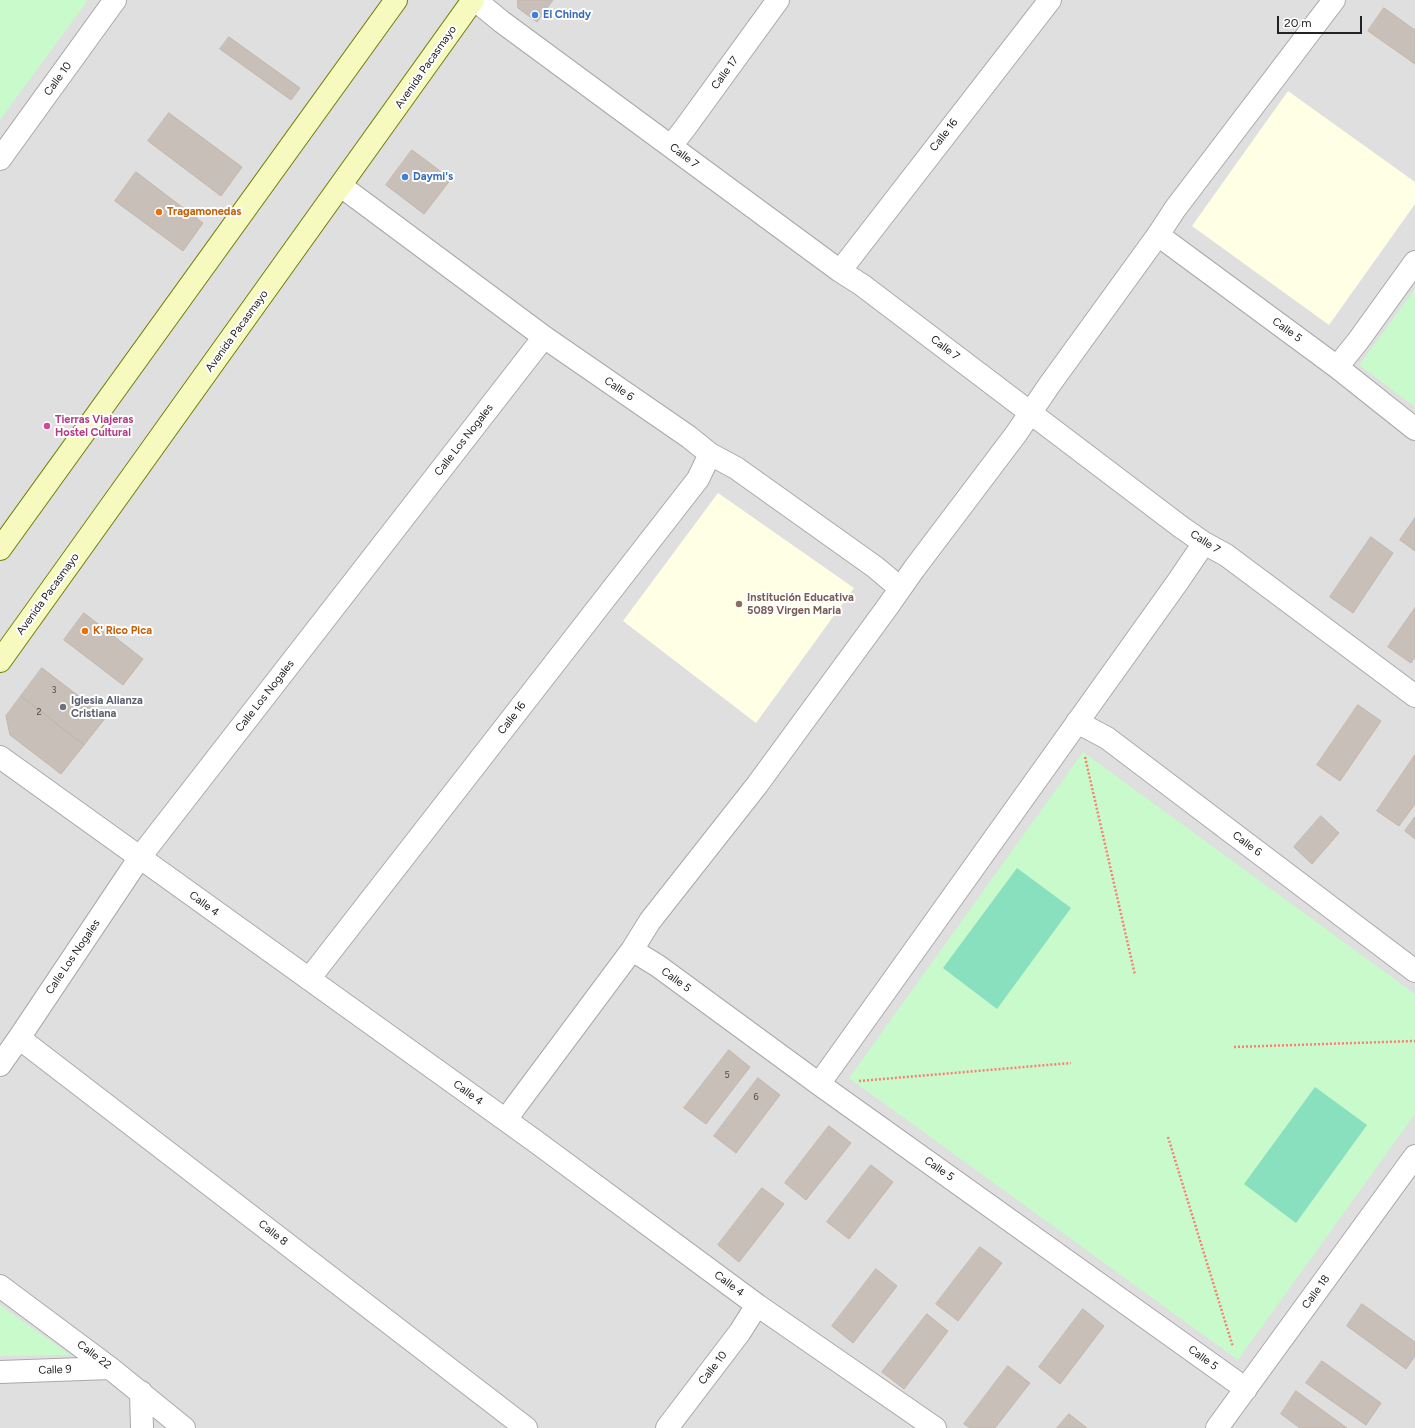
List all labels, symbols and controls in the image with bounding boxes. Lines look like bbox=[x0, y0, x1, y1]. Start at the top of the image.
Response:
place label: El Chindy bbox=[543, 8, 591, 22]
scale bar bbox=[1279, 8, 1364, 34]
marker: El Chindy bbox=[530, 10, 540, 20]
text: 20 m bbox=[1284, 16, 1312, 30]
street label: Avenida Pacasmayo bbox=[393, 23, 459, 111]
street label: Calle 17 bbox=[709, 54, 741, 92]
street label: Calle 10 bbox=[41, 59, 75, 99]
street label: Calle 16 bbox=[927, 116, 961, 154]
street label: Calle 7 bbox=[667, 141, 701, 171]
place label: Daymi's bbox=[413, 170, 453, 184]
marker: Daymi's bbox=[400, 172, 410, 182]
place label: Tragamonedas bbox=[167, 205, 241, 219]
marker: Tragamonedas bbox=[154, 207, 164, 217]
street label: Avenida Pacasmayo bbox=[203, 288, 271, 374]
street label: Calle 5 bbox=[1270, 315, 1304, 345]
street label: Calle 7 bbox=[928, 333, 962, 363]
street label: Calle 6 bbox=[601, 374, 637, 404]
street label: Calle Los Nogales bbox=[432, 401, 496, 479]
place label: Tierras Viajeras Hostel Cultural bbox=[55, 413, 133, 439]
marker: Tierras Viajeras Hostel Cultural bbox=[42, 421, 52, 431]
street label: Calle 7 bbox=[1188, 527, 1222, 557]
street label: Avenida Pacasmayo bbox=[14, 551, 82, 637]
place label: Institución Educativa 5089 Virgen Maria bbox=[747, 591, 854, 617]
marker: Institución Educativa 5089 Virgen Maria bbox=[734, 599, 744, 609]
place label: K' Rico Pica bbox=[93, 624, 152, 638]
marker: K' Rico Pica bbox=[80, 626, 90, 636]
street label: Calle Los Nogales bbox=[233, 657, 297, 735]
house number: 3 bbox=[52, 685, 56, 695]
place label: Iglesia Alianza Cristiana bbox=[71, 694, 143, 720]
street label: Calle 16 bbox=[495, 699, 529, 737]
marker: Iglesia Alianza Cristiana bbox=[58, 702, 68, 712]
house number: 2 bbox=[36, 707, 42, 717]
street label: Calle 6 bbox=[1230, 829, 1264, 859]
street label: Calle 4 bbox=[186, 889, 222, 919]
street label: Calle Los Nogales bbox=[43, 917, 103, 997]
street label: Calle 5 bbox=[659, 965, 693, 995]
house number: 5 bbox=[724, 1070, 730, 1080]
street label: Calle 4 bbox=[450, 1078, 486, 1108]
house number: 6 bbox=[753, 1092, 759, 1102]
street label: Calle 5 bbox=[922, 1154, 956, 1184]
street label: Calle 8 bbox=[256, 1217, 290, 1249]
street label: Calle 4 bbox=[711, 1269, 747, 1299]
street label: Calle 18 bbox=[1299, 1273, 1333, 1311]
street label: Calle 22 bbox=[74, 1338, 114, 1372]
street label: Calle 5 bbox=[1186, 1343, 1220, 1373]
street label: Calle 10 bbox=[696, 1349, 730, 1387]
street label: Calle 9 bbox=[38, 1363, 72, 1377]

